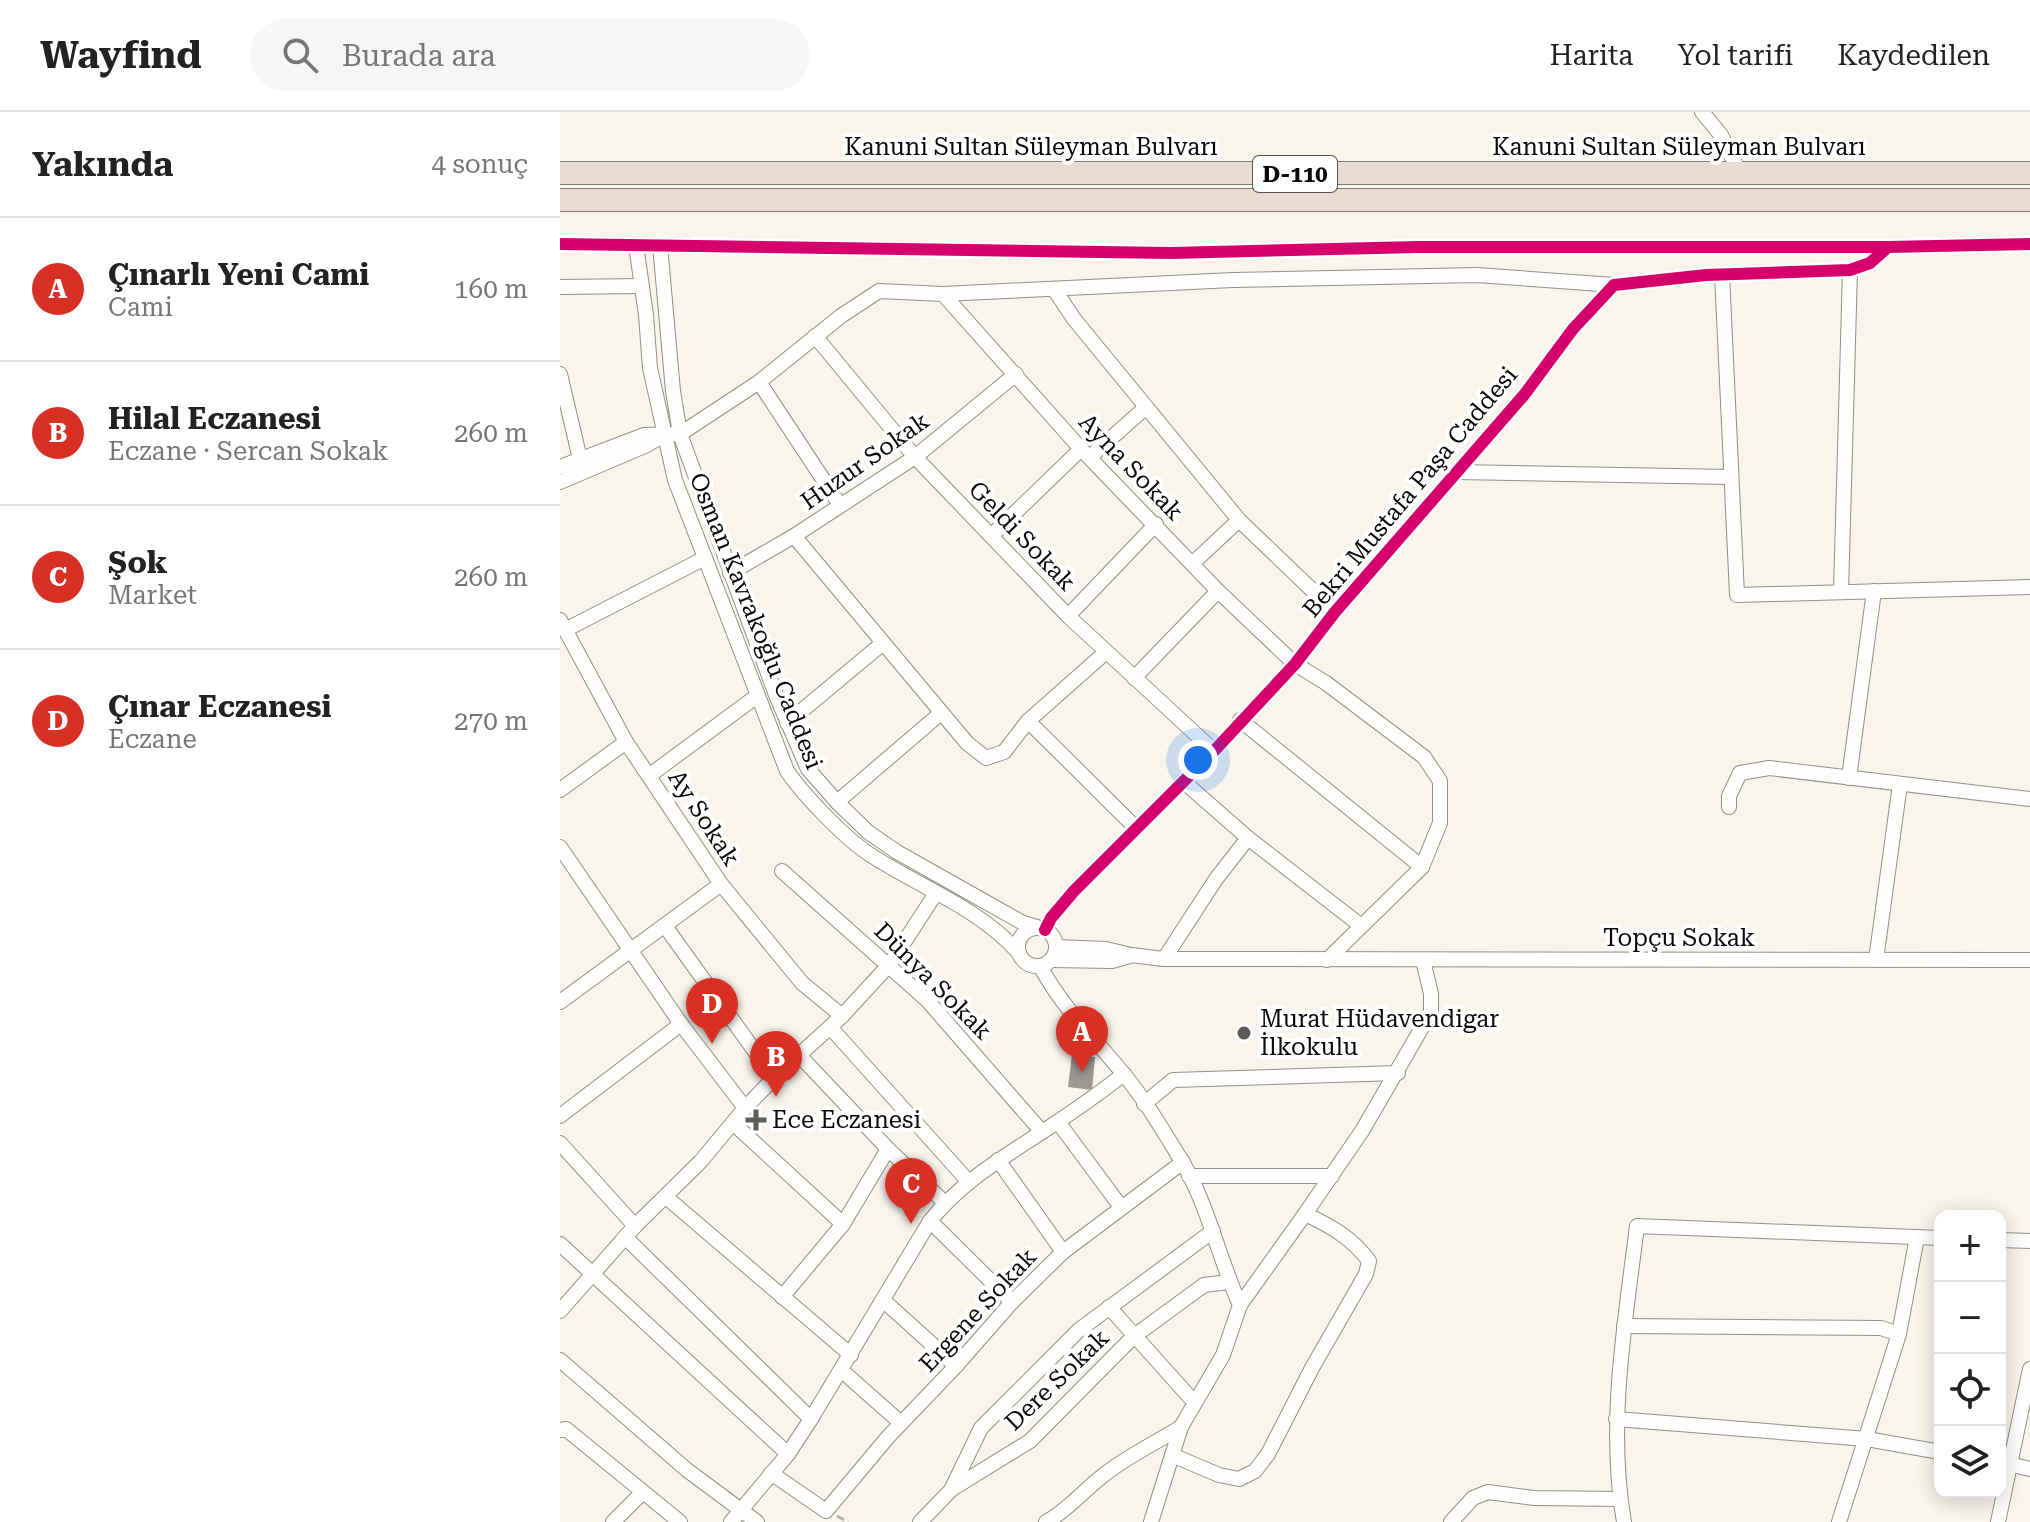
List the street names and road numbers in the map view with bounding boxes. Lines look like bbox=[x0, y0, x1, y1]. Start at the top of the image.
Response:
street label: Kanuni Sultan Süleyman Bulvarı bbox=[844, 133, 1218, 161]
street label: Kanuni Sultan Süleyman Bulvarı bbox=[1492, 133, 1866, 161]
road number: D-110 bbox=[1253, 156, 1337, 192]
street label: Bekri Mustafa Paşa Caddesi bbox=[1297, 361, 1523, 623]
street label: Huzur Sokak bbox=[796, 407, 934, 515]
street label: Ayna Sokak bbox=[1073, 408, 1189, 526]
street label: Osman Kavrakoğlu Caddesi bbox=[684, 469, 829, 774]
street label: Geldi Sokak bbox=[963, 475, 1081, 597]
street label: Ay Sokak bbox=[663, 765, 745, 871]
street label: Dünya Sokak bbox=[869, 917, 997, 1045]
street label: Topçu Sokak bbox=[1603, 924, 1755, 952]
street label: Ergene Sokak bbox=[914, 1242, 1042, 1378]
street label: Dere Sokak bbox=[999, 1324, 1115, 1436]

